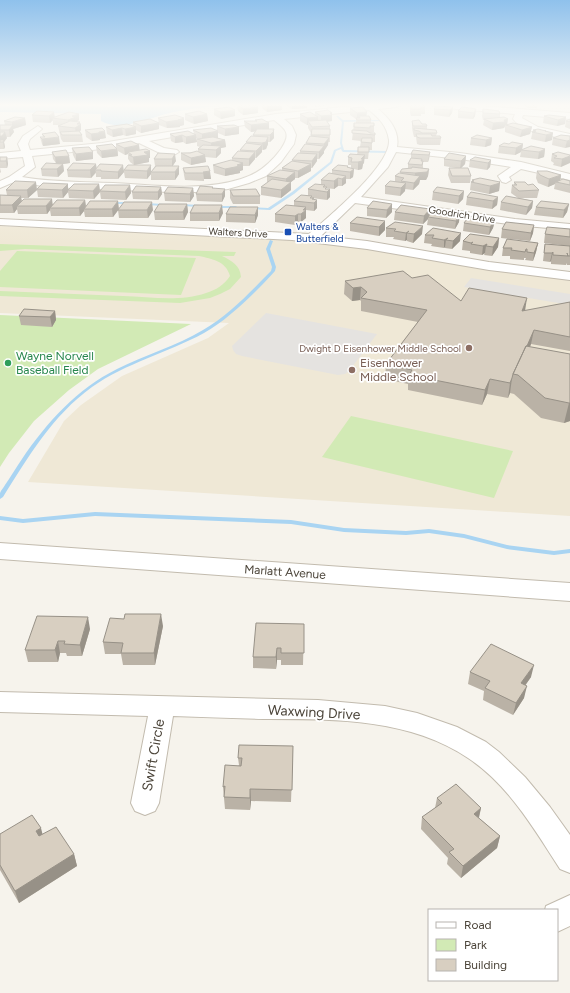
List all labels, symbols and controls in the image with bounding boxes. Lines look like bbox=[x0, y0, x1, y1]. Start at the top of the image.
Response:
street label: Goodrich Drive bbox=[428, 203, 497, 226]
place label: Walters & Butterfield bbox=[296, 220, 344, 245]
street label: Walters Drive bbox=[208, 224, 268, 241]
marker: Walters & Butterfield bbox=[283, 227, 293, 237]
place label: Dwight D Eisenhower Middle School bbox=[299, 342, 461, 355]
marker: Dwight D Eisenhower Middle School bbox=[464, 343, 474, 353]
place label: Wayne Norvell Baseball Field bbox=[16, 349, 94, 377]
place label: Eisenhower Middle School bbox=[360, 356, 436, 384]
marker: Wayne Norvell Baseball Field bbox=[3, 358, 13, 368]
marker: Eisenhower Middle School bbox=[347, 365, 357, 375]
street label: Marlatt Avenue bbox=[244, 562, 327, 582]
street label: Waxwing Drive bbox=[267, 702, 361, 723]
street label: Swift Circle bbox=[139, 717, 168, 793]
legend bbox=[428, 909, 558, 981]
text: Road bbox=[464, 918, 492, 932]
text: Park bbox=[464, 938, 487, 952]
text: Building bbox=[464, 958, 507, 972]

